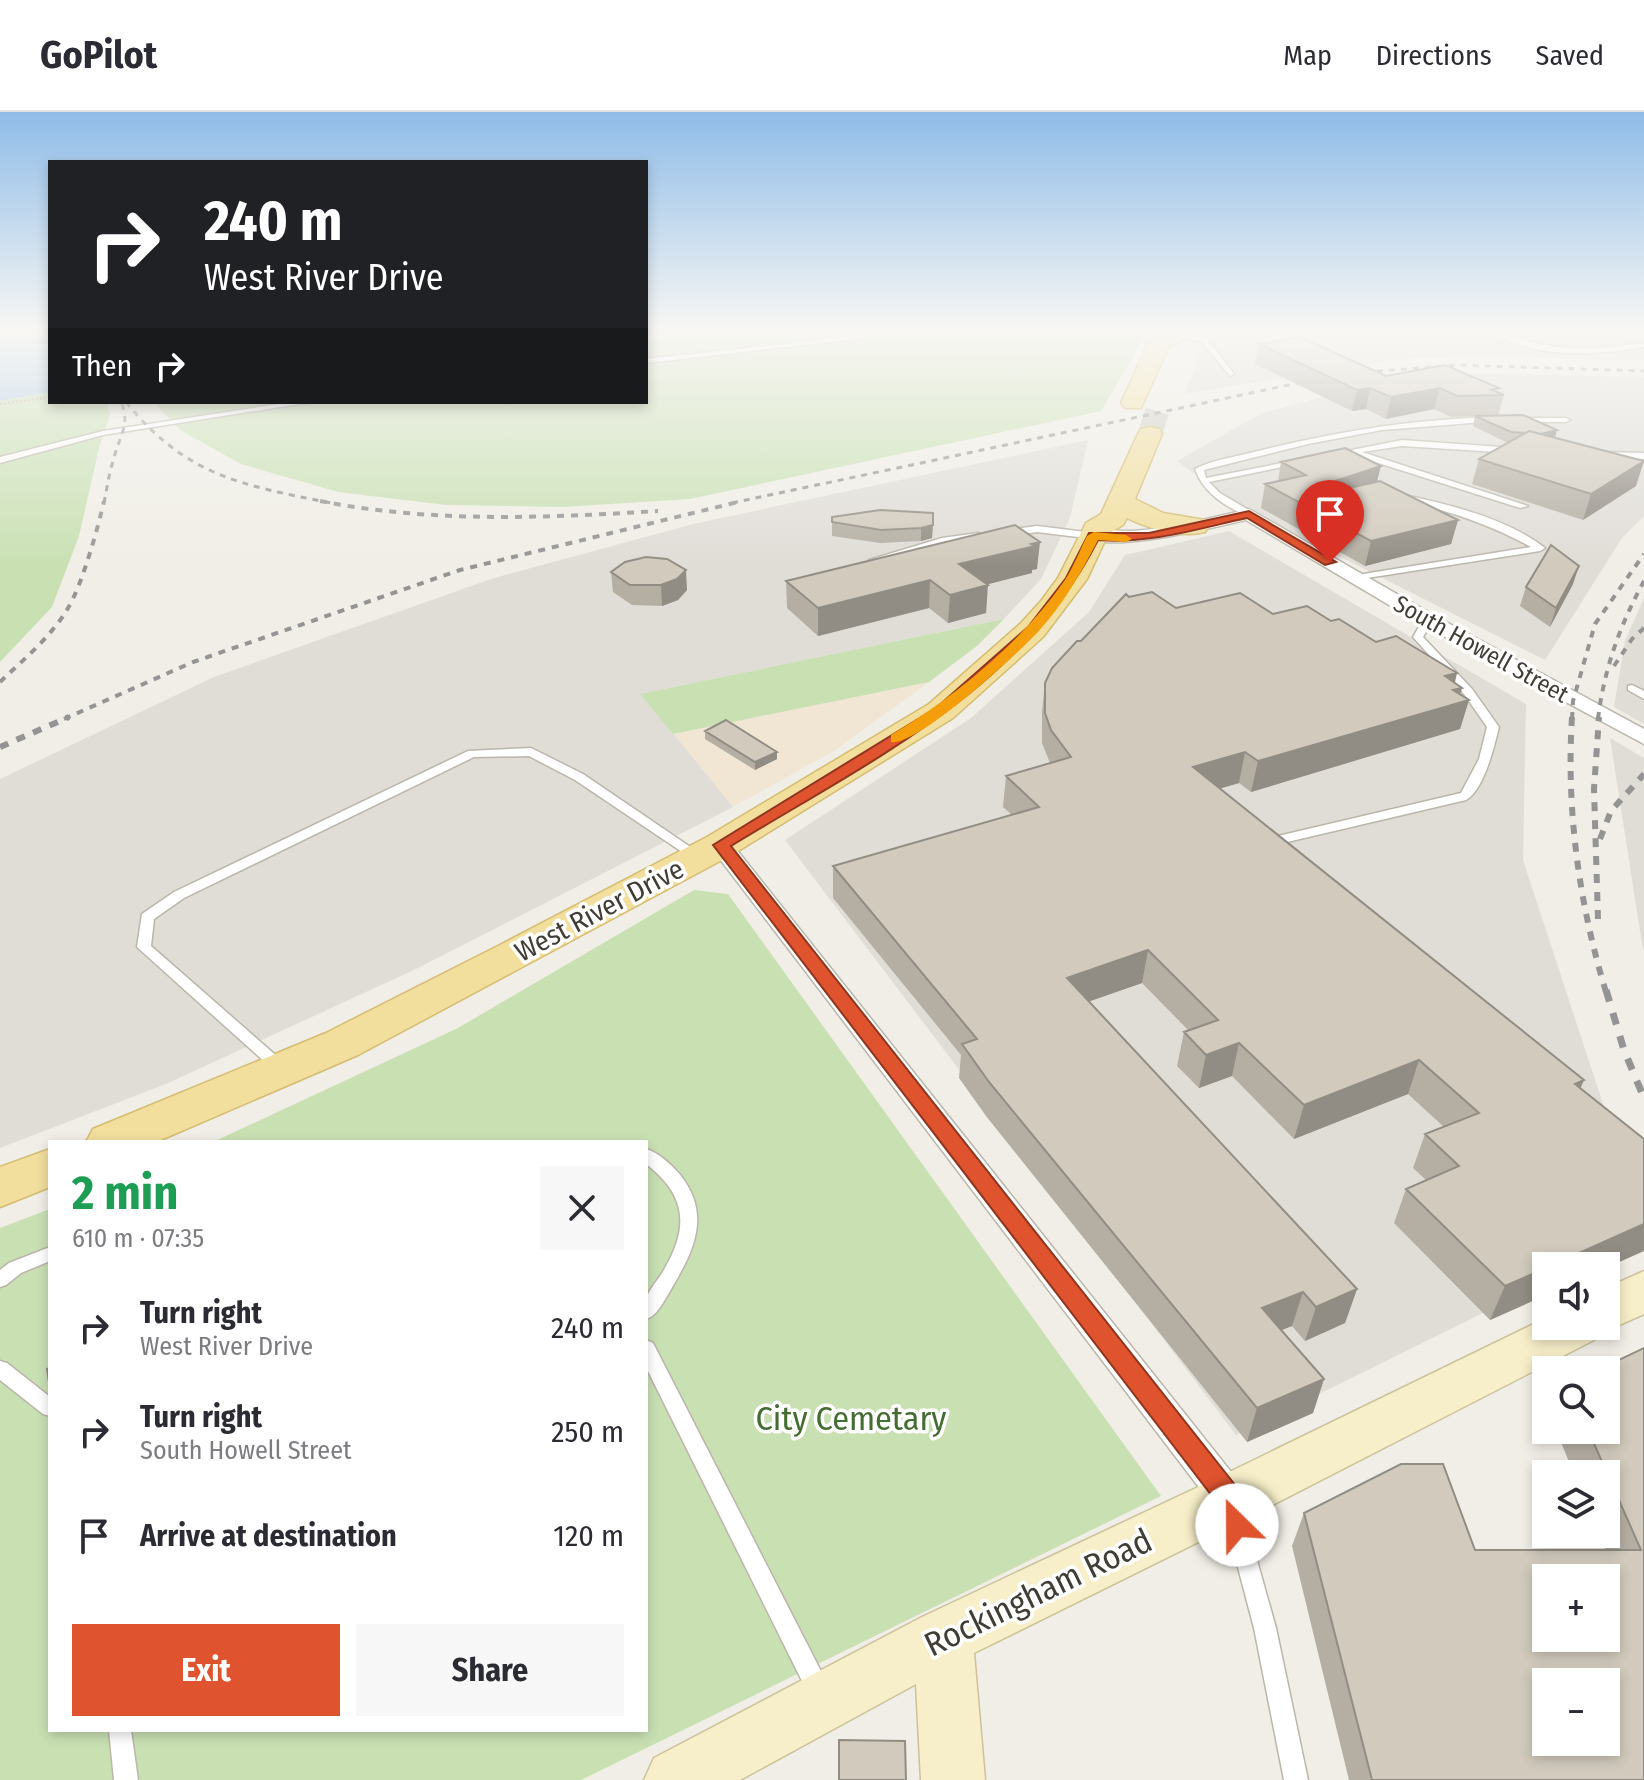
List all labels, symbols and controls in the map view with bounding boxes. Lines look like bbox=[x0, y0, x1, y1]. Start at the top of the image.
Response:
text: GoPilot bbox=[40, 32, 157, 78]
text: Map bbox=[1283, 39, 1332, 72]
text: Directions bbox=[1376, 39, 1492, 72]
text: Saved bbox=[1536, 39, 1604, 72]
text: 240 m bbox=[204, 188, 343, 255]
icon: right bbox=[72, 192, 176, 296]
text: West River Drive bbox=[204, 256, 444, 300]
icon: right bbox=[148, 344, 192, 388]
text: Then bbox=[72, 348, 132, 384]
pin bbox=[1296, 480, 1364, 562]
icon: arrive bbox=[1308, 492, 1352, 536]
street label: South Howell Street bbox=[1389, 589, 1573, 709]
street label: West River Drive bbox=[509, 852, 689, 969]
text: 2 min bbox=[72, 1164, 178, 1222]
button: close bbox=[540, 1166, 624, 1250]
text: 610 m · 07:35 bbox=[72, 1223, 204, 1254]
map controls bbox=[1532, 1252, 1620, 1756]
button: sound bbox=[1532, 1252, 1620, 1340]
text: Turn right bbox=[140, 1295, 262, 1331]
icon: right bbox=[72, 1306, 116, 1350]
text: 240 m bbox=[551, 1310, 624, 1346]
text: West River Drive bbox=[140, 1331, 313, 1362]
button: search bbox=[1532, 1356, 1620, 1444]
park label: City Cemetary bbox=[756, 1398, 946, 1439]
text: Turn right bbox=[140, 1399, 262, 1435]
icon: right bbox=[72, 1410, 116, 1454]
text: 250 m bbox=[551, 1414, 624, 1450]
text: South Howell Street bbox=[140, 1435, 352, 1466]
button: layers bbox=[1532, 1460, 1620, 1548]
position arrow bbox=[1195, 1483, 1279, 1567]
icon: arrive bbox=[72, 1514, 116, 1558]
text: Arrive at destination bbox=[140, 1518, 397, 1554]
text: 120 m bbox=[553, 1518, 624, 1554]
street label: Rockingham Road bbox=[918, 1520, 1159, 1665]
button: + bbox=[1532, 1564, 1620, 1652]
button: Exit bbox=[72, 1624, 340, 1716]
button: Share bbox=[356, 1624, 624, 1716]
button: − bbox=[1532, 1668, 1620, 1756]

